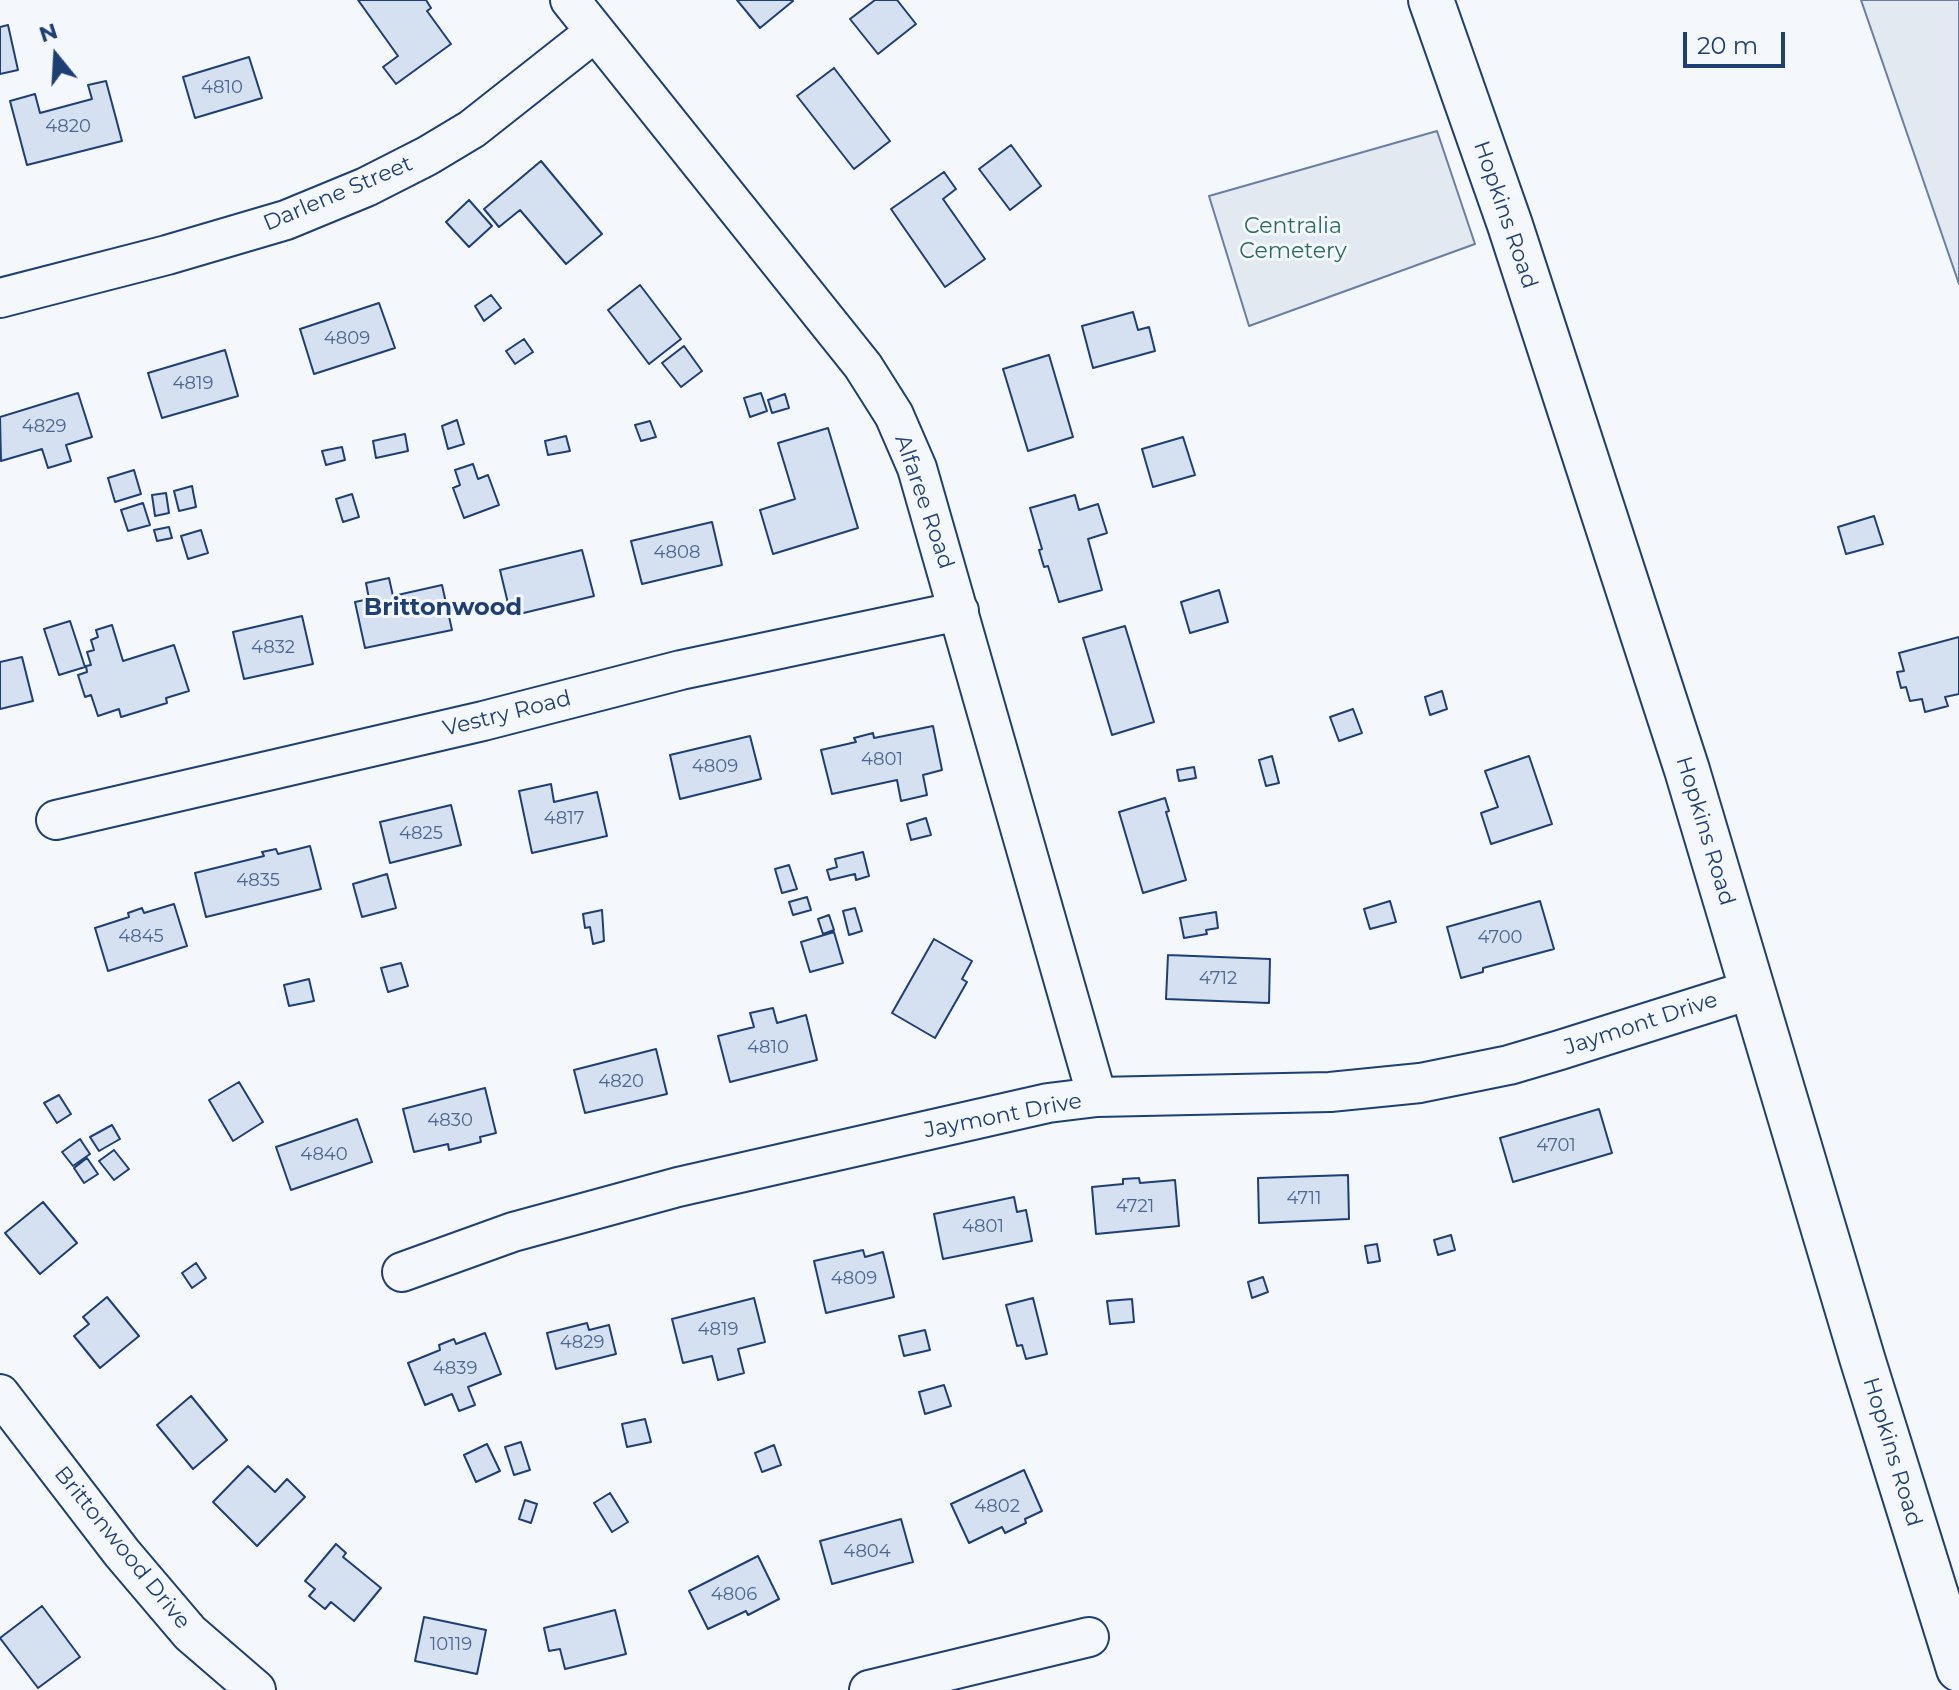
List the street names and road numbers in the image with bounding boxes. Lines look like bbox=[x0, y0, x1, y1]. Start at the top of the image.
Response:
street label: Hopkins Road bbox=[1467, 138, 1543, 292]
street label: Darlene Street bbox=[259, 151, 417, 237]
street label: Alfaree Road bbox=[889, 431, 959, 573]
street label: Vestry Road bbox=[440, 685, 574, 743]
street label: Hopkins Road bbox=[1670, 753, 1740, 909]
street label: Jaymont Drive bbox=[1561, 987, 1721, 1061]
street label: Jaymont Drive bbox=[922, 1088, 1084, 1144]
street label: Hopkins Road bbox=[1857, 1374, 1927, 1530]
street label: Brittonwood Drive bbox=[48, 1461, 196, 1635]

